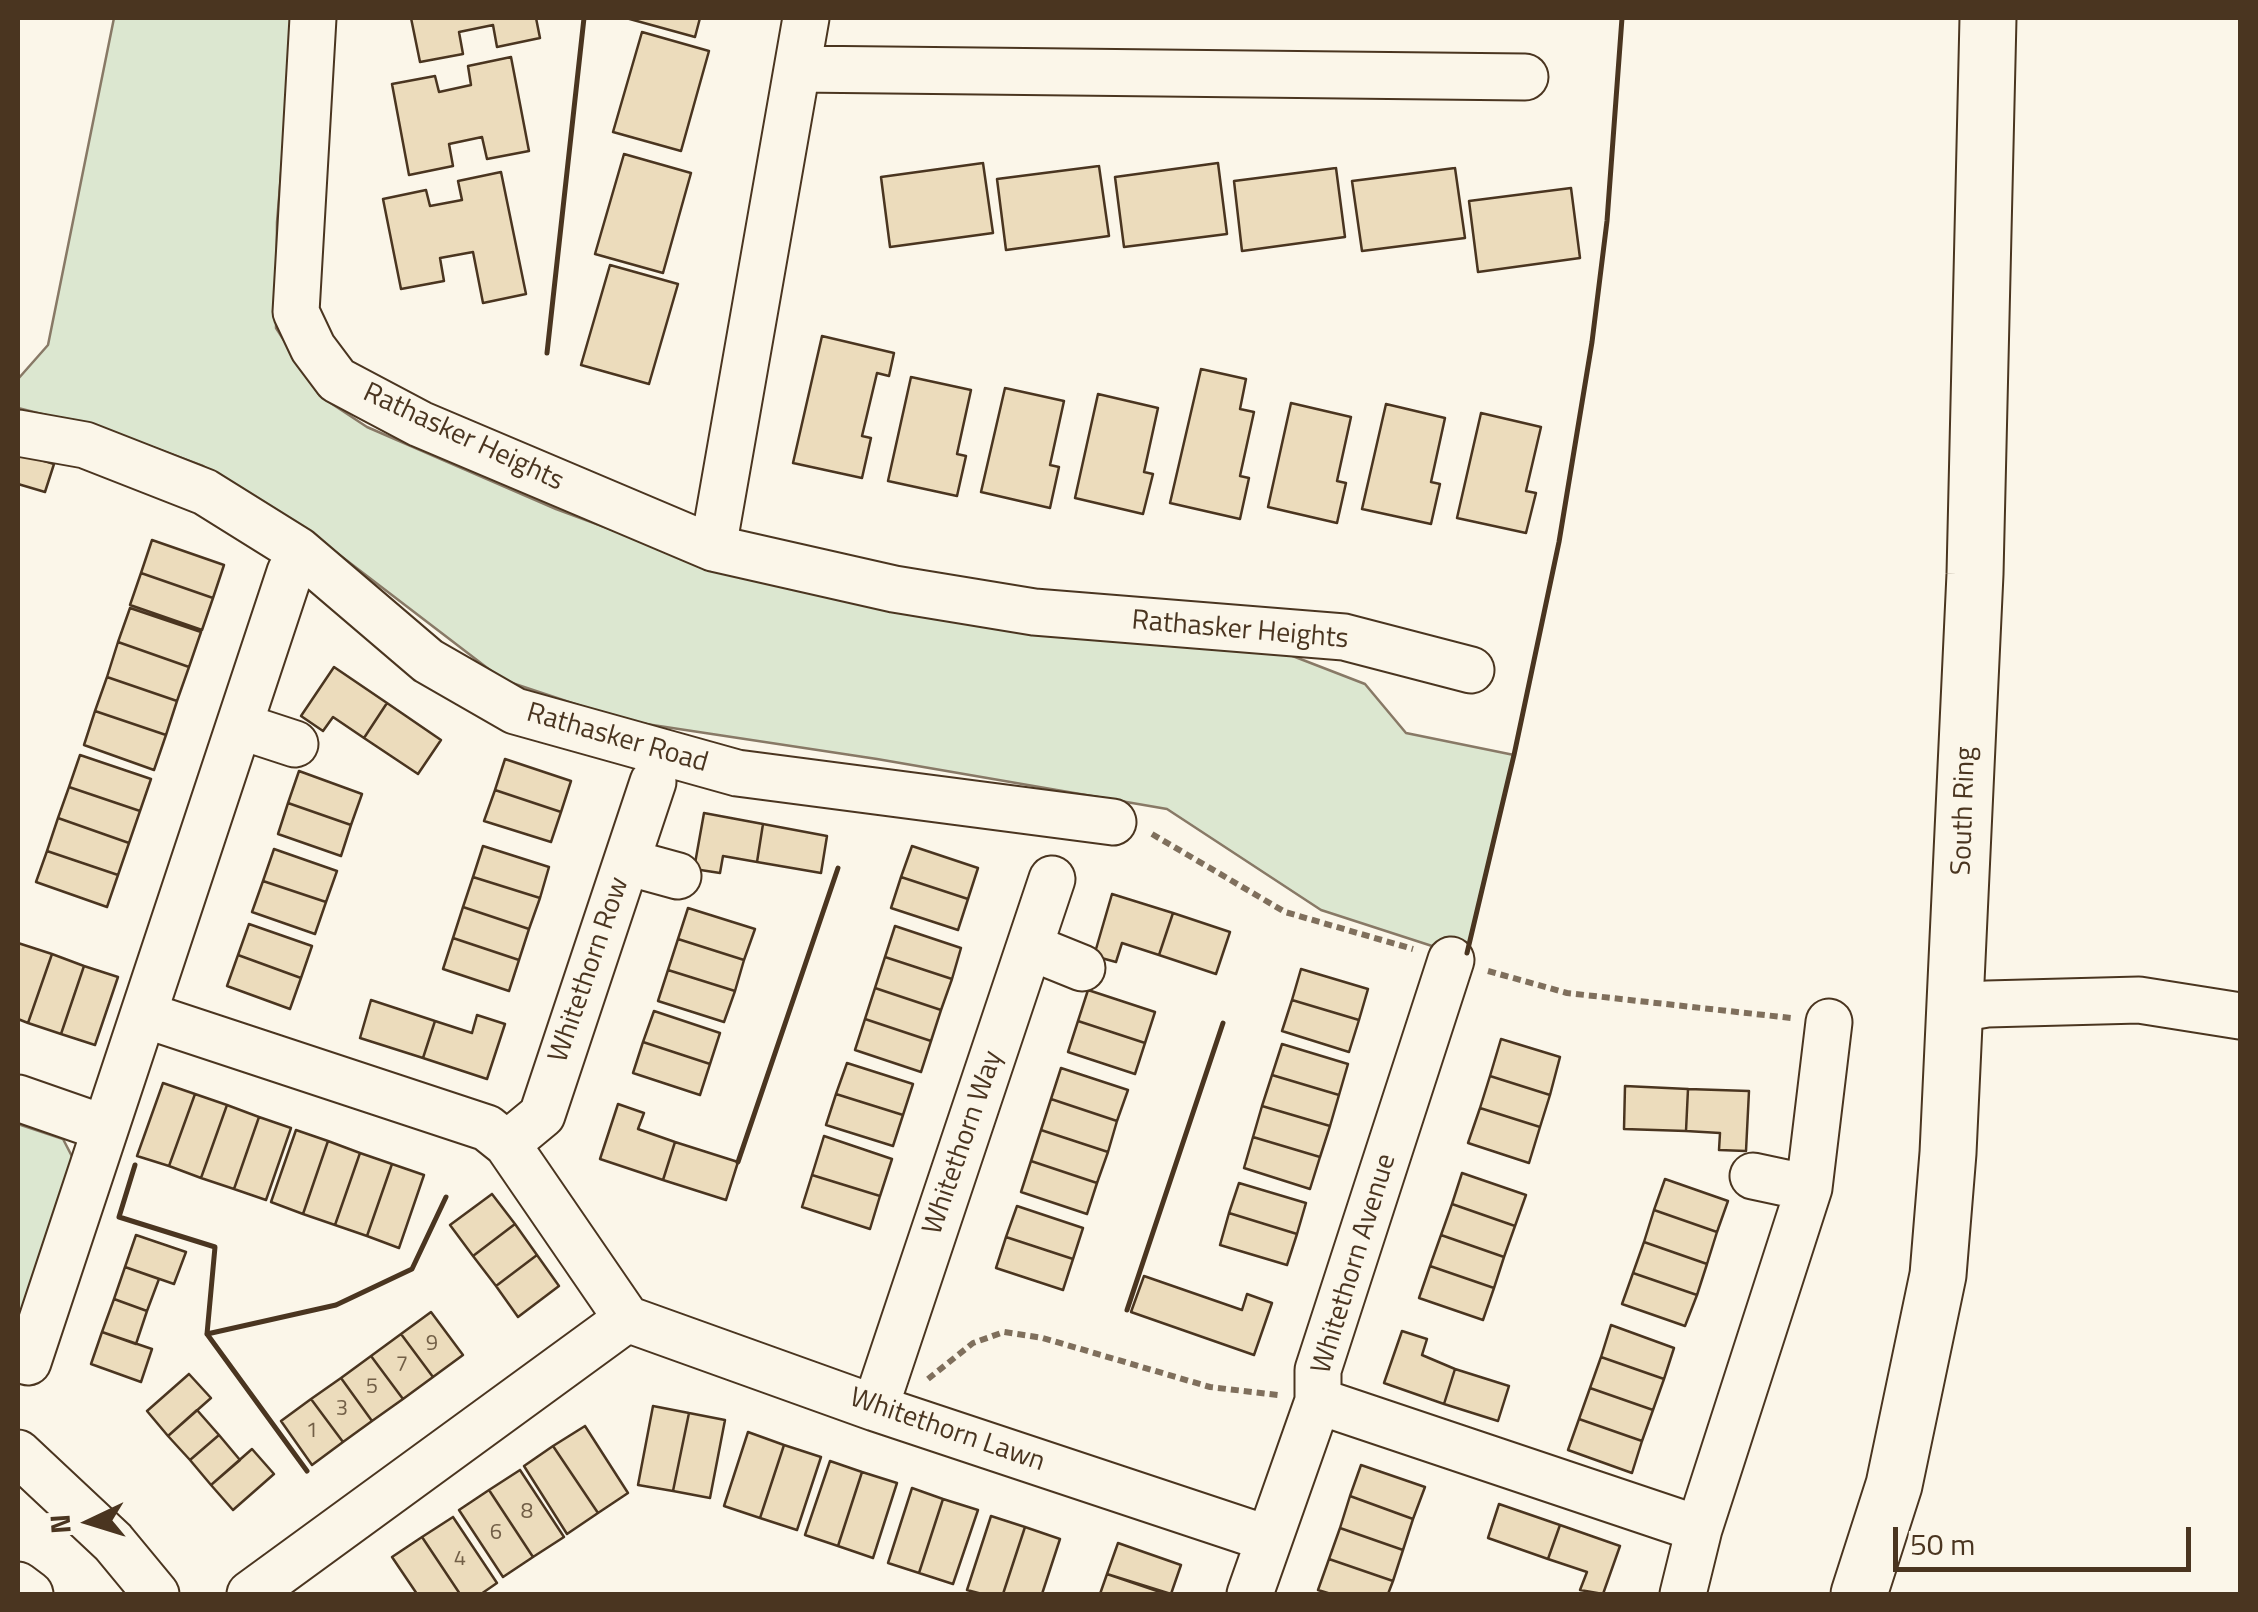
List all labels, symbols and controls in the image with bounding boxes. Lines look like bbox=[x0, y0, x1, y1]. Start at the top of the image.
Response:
street label: Rathasker Heights bbox=[357, 377, 569, 499]
street label: Rathasker Heights bbox=[1130, 605, 1350, 657]
street label: Rathasker Road bbox=[523, 697, 711, 781]
street label: South Ring bbox=[1946, 746, 1984, 876]
street label: Whitethorn Row bbox=[543, 873, 637, 1067]
street label: Whitethorn Way bbox=[917, 1047, 1011, 1239]
street label: Whitethorn Avenue bbox=[1306, 1150, 1404, 1378]
house number: 9 bbox=[426, 1332, 438, 1358]
house number: 7 bbox=[396, 1353, 408, 1379]
house number: 5 bbox=[366, 1375, 378, 1401]
street label: Whitethorn Lawn bbox=[845, 1382, 1049, 1480]
house number: 3 bbox=[336, 1397, 348, 1423]
house number: 1 bbox=[306, 1419, 318, 1445]
north arrow bbox=[40, 1472, 140, 1572]
house number: 8 bbox=[521, 1500, 533, 1526]
scale bar bbox=[1898, 1507, 2196, 1569]
text: N bbox=[37, 1513, 82, 1535]
house number: 6 bbox=[490, 1521, 502, 1547]
text: 50 m bbox=[1910, 1521, 1975, 1567]
house number: 4 bbox=[454, 1547, 466, 1573]

